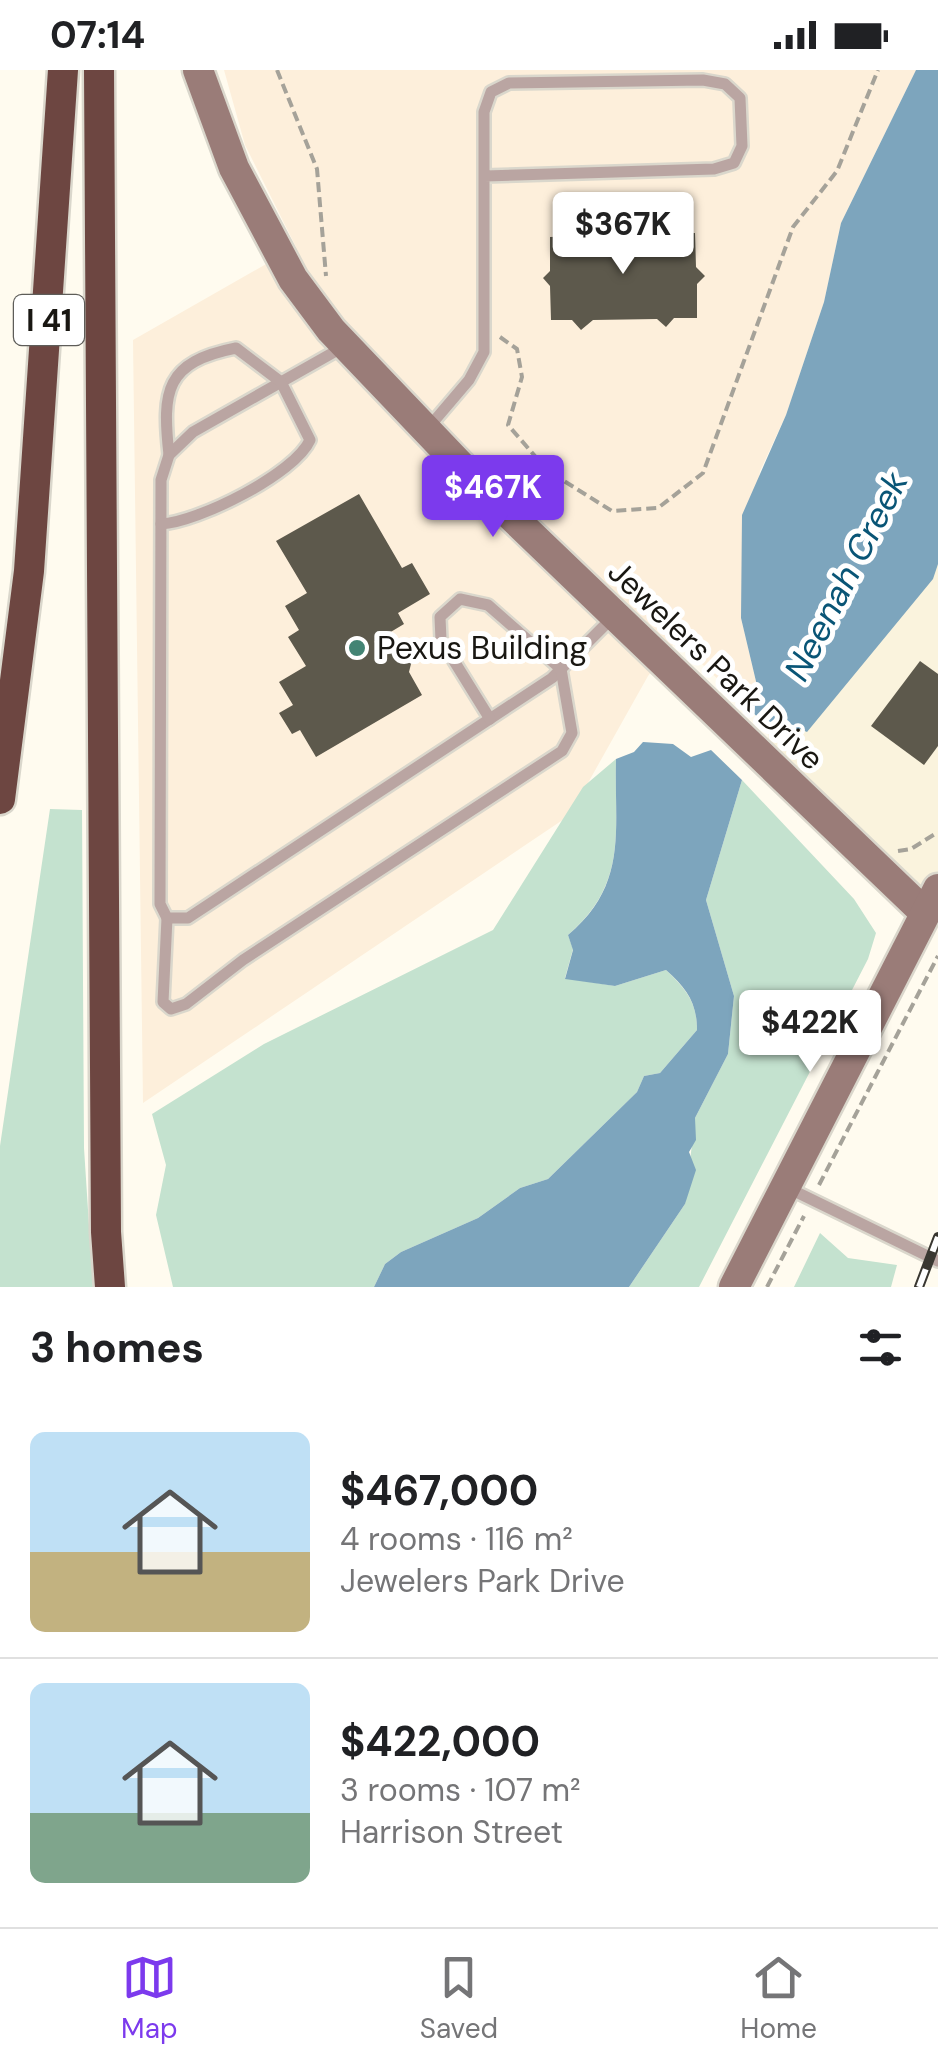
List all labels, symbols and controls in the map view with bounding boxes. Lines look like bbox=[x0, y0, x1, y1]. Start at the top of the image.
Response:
text: 07:14 bbox=[50, 10, 145, 60]
pin: $367K bbox=[553, 192, 693, 277]
text: $367K bbox=[575, 203, 671, 245]
road number: I 41 bbox=[14, 295, 84, 345]
pin: $467K bbox=[423, 455, 563, 540]
water label: Neenah Creek bbox=[774, 463, 919, 688]
text: $467K bbox=[444, 466, 542, 508]
street label: Jewelers Park Drive bbox=[599, 551, 833, 779]
place label: Pexus Building bbox=[377, 627, 587, 669]
marker: Pexus Building bbox=[346, 637, 368, 659]
pin: $422K bbox=[740, 990, 880, 1075]
text: $422K bbox=[761, 1001, 859, 1043]
text: 3 homes bbox=[30, 1320, 204, 1375]
icon: filters bbox=[853, 1320, 908, 1375]
text: $467,000 bbox=[340, 1463, 538, 1518]
icon: home bbox=[110, 1472, 230, 1592]
text: 4 rooms · 116 m² bbox=[340, 1518, 573, 1560]
text: Jewelers Park Drive bbox=[340, 1560, 625, 1602]
text: $422,000 bbox=[340, 1714, 540, 1769]
icon: home bbox=[110, 1723, 230, 1843]
text: 3 rooms · 107 m² bbox=[340, 1769, 581, 1811]
text: Harrison Street bbox=[340, 1811, 563, 1853]
tab: Map bbox=[121, 1950, 177, 2047]
tab: Saved bbox=[420, 1950, 498, 2047]
tab: Home bbox=[740, 1950, 817, 2047]

